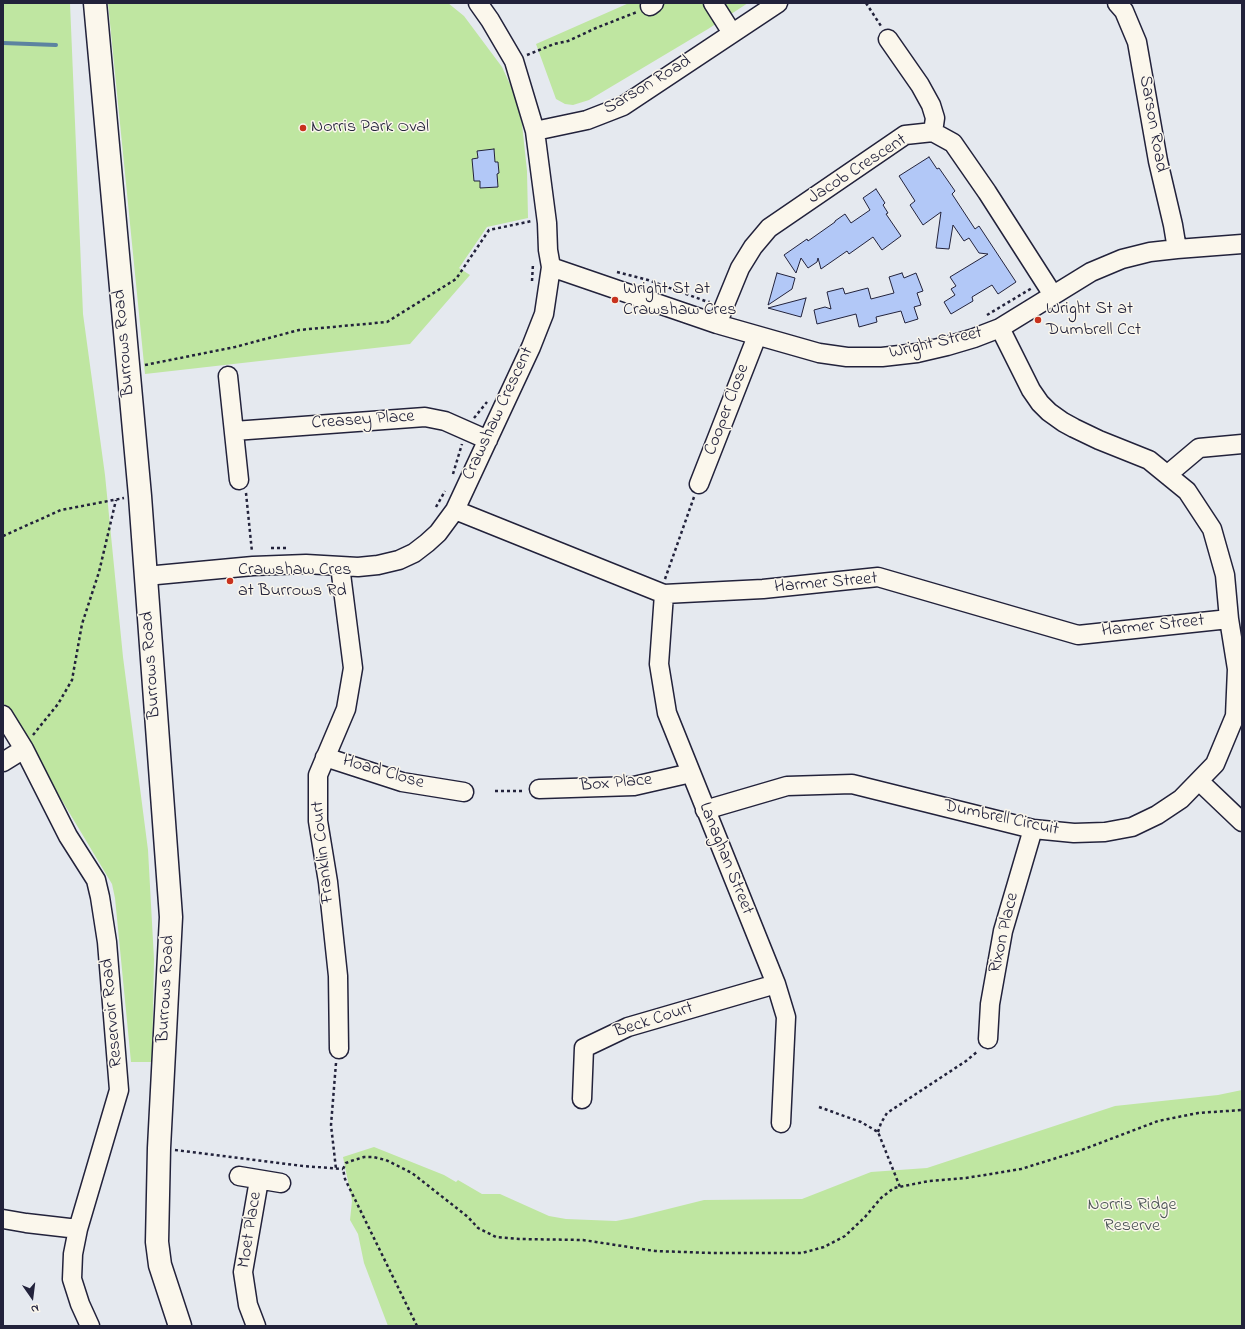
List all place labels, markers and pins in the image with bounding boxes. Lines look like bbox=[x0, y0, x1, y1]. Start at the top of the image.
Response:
place label: Norris Park Oval bbox=[311, 117, 429, 139]
marker: Norris Park Oval bbox=[298, 123, 308, 133]
place label: Wright St at Crawshaw Cres bbox=[623, 279, 736, 322]
marker: Wright St at Crawshaw Cres bbox=[610, 295, 620, 305]
place label: Wright St at Dumbrell Cct bbox=[1046, 299, 1141, 342]
marker: Wright St at Dumbrell Cct bbox=[1033, 315, 1043, 325]
place label: Crawshaw Cres at Burrows Rd bbox=[238, 560, 351, 602]
marker: Crawshaw Cres at Burrows Rd bbox=[225, 576, 235, 586]

